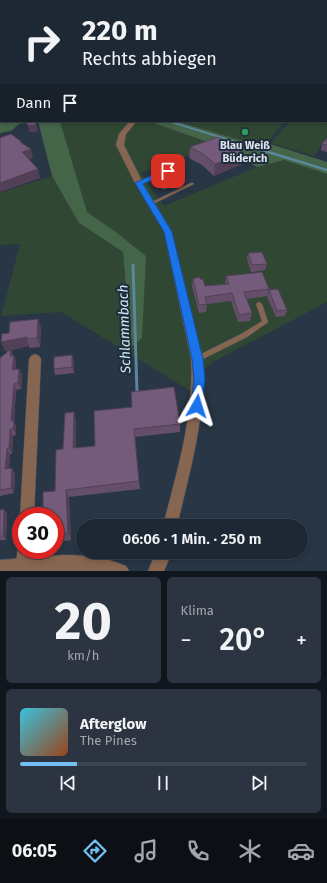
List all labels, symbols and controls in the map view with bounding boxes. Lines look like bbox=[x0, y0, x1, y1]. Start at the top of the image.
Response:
text: 220 m bbox=[82, 14, 158, 47]
icon: right bbox=[16, 16, 68, 68]
text: Rechts abbiegen bbox=[82, 48, 217, 70]
icon: arrive bbox=[59, 92, 81, 114]
text: Dann bbox=[16, 94, 51, 112]
marker: Blau Weiß Büderich bbox=[240, 127, 250, 137]
place label: Blau Weiß Büderich bbox=[220, 139, 270, 165]
pin bbox=[151, 154, 185, 188]
icon: arrive bbox=[157, 160, 179, 182]
water label: Schlammbach bbox=[114, 284, 135, 375]
position arrow bbox=[176, 385, 218, 427]
speed limit sign: 30 bbox=[12, 507, 64, 559]
text: 06:06 · 1 Min. · 250 m bbox=[123, 530, 261, 548]
text: 20 bbox=[55, 590, 112, 653]
text: Klima bbox=[181, 603, 214, 618]
text: 20° bbox=[220, 622, 268, 658]
text: − bbox=[181, 627, 192, 654]
text: + bbox=[296, 627, 307, 654]
text: km/h bbox=[67, 648, 99, 663]
text: Afterglow bbox=[80, 715, 146, 733]
text: The Pines bbox=[80, 733, 137, 748]
icon: previous bbox=[57, 772, 79, 794]
icon: pause bbox=[152, 772, 174, 794]
icon: next bbox=[248, 772, 270, 794]
icon: directions bbox=[81, 837, 109, 865]
icon: music bbox=[132, 837, 160, 865]
icon: phone bbox=[184, 837, 212, 865]
icon: climate bbox=[236, 837, 264, 865]
icon: car bbox=[287, 837, 315, 865]
text: 06:05 bbox=[12, 840, 57, 862]

